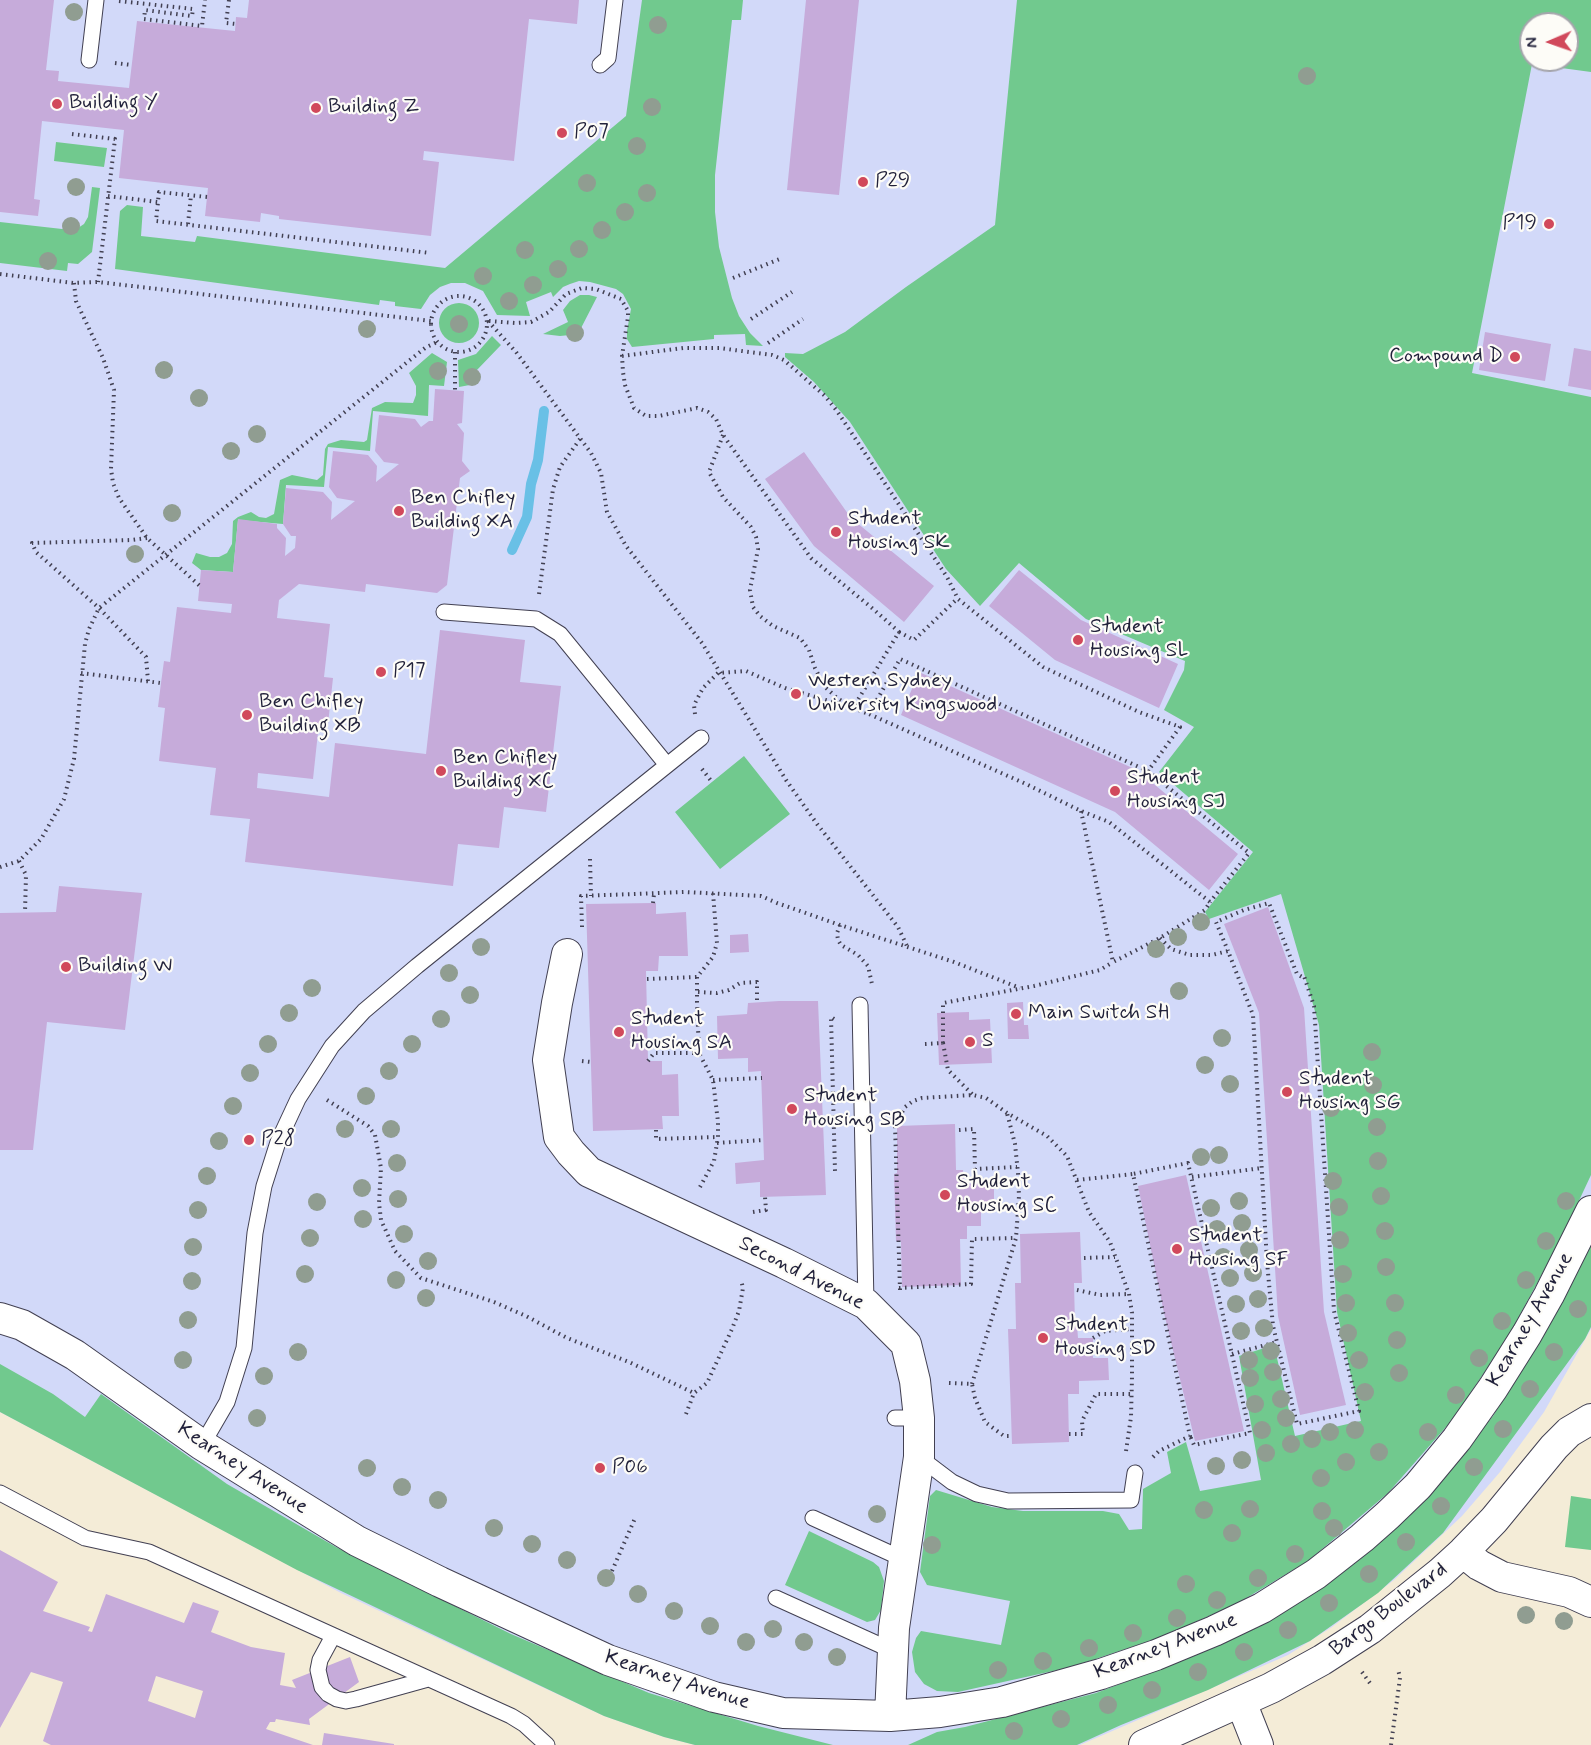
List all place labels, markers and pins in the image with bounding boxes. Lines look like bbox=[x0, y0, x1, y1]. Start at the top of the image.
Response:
place label: Building Y bbox=[69, 91, 158, 117]
place label: Building Z bbox=[328, 95, 419, 121]
marker: Building Y bbox=[50, 97, 64, 111]
marker: Building Z bbox=[309, 101, 323, 115]
place label: P07 bbox=[574, 120, 609, 146]
marker: P07 bbox=[555, 126, 569, 140]
place label: P29 bbox=[875, 169, 910, 195]
marker: P29 bbox=[856, 175, 870, 189]
place label: P19 bbox=[1503, 211, 1537, 237]
marker: P19 bbox=[1542, 217, 1556, 231]
place label: Compound D bbox=[1389, 344, 1503, 370]
marker: Compound D bbox=[1508, 350, 1522, 364]
place label: Ben Chifley Building XA bbox=[411, 486, 516, 536]
marker: Ben Chifley Building XA bbox=[392, 504, 406, 518]
place label: Student Housing SK bbox=[848, 507, 950, 557]
marker: Student Housing SK bbox=[829, 525, 843, 539]
place label: Student Housing SL bbox=[1090, 615, 1188, 665]
marker: Student Housing SL bbox=[1071, 633, 1085, 647]
place label: P17 bbox=[393, 659, 426, 685]
marker: P17 bbox=[374, 665, 388, 679]
place label: Western Sydney University Kingswood bbox=[808, 669, 997, 719]
marker: Western Sydney University Kingswood bbox=[789, 687, 803, 701]
place label: Ben Chifley Building XB bbox=[259, 690, 364, 740]
marker: Ben Chifley Building XB bbox=[240, 708, 254, 722]
place label: Ben Chifley Building XC bbox=[453, 746, 558, 796]
marker: Ben Chifley Building XC bbox=[434, 764, 448, 778]
place label: Student Housing SJ bbox=[1127, 766, 1225, 816]
marker: Student Housing SJ bbox=[1108, 784, 1122, 798]
place label: Building W bbox=[78, 954, 172, 980]
marker: Building W bbox=[59, 960, 73, 974]
place label: Main Switch SH bbox=[1028, 1001, 1169, 1027]
place label: Student Housing SA bbox=[631, 1007, 732, 1057]
marker: Main Switch SH bbox=[1009, 1007, 1023, 1021]
marker: Student Housing SA bbox=[612, 1025, 626, 1039]
place label: S bbox=[982, 1029, 994, 1055]
marker: S bbox=[963, 1035, 977, 1049]
place label: Student Housing SG bbox=[1299, 1067, 1400, 1117]
place label: Student Housing SB bbox=[804, 1084, 904, 1134]
marker: Student Housing SG bbox=[1280, 1085, 1294, 1099]
marker: Student Housing SB bbox=[785, 1102, 799, 1116]
place label: P28 bbox=[261, 1127, 295, 1153]
marker: P28 bbox=[242, 1133, 256, 1147]
place label: Student Housing SC bbox=[957, 1170, 1057, 1220]
marker: Student Housing SC bbox=[938, 1188, 952, 1202]
place label: Student Housing SF bbox=[1189, 1224, 1288, 1274]
marker: Student Housing SF bbox=[1170, 1242, 1184, 1256]
place label: Student Housing SD bbox=[1055, 1313, 1156, 1363]
marker: Student Housing SD bbox=[1036, 1331, 1050, 1345]
place label: P06 bbox=[612, 1455, 648, 1481]
marker: P06 bbox=[593, 1461, 607, 1475]

